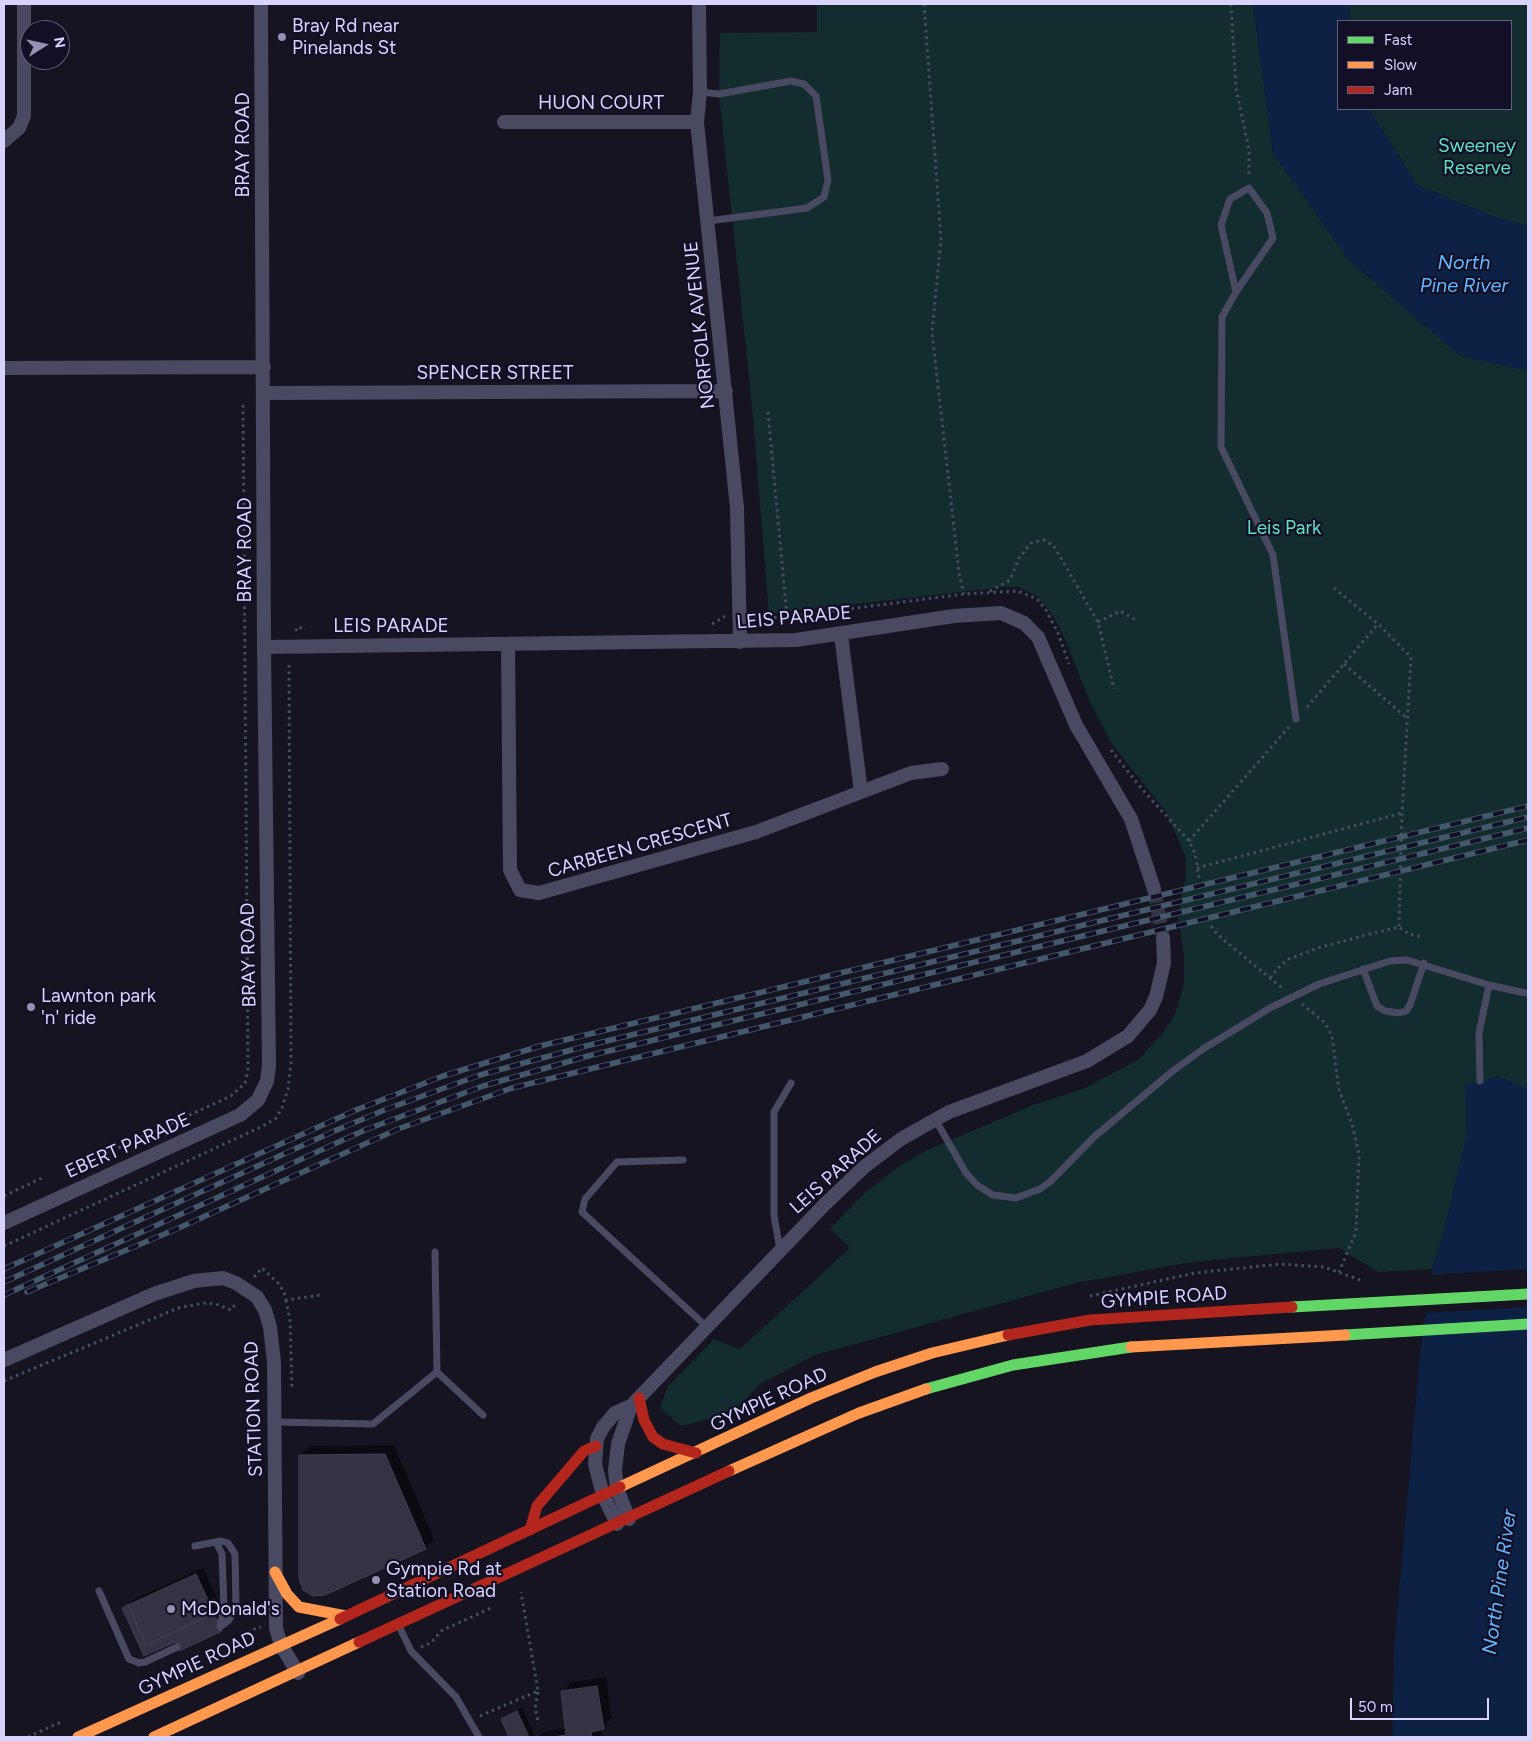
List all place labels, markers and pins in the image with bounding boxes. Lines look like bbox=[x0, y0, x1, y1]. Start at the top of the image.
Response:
place label: Bray Rd near Pinelands St bbox=[292, 15, 399, 59]
marker: Bray Rd near Pinelands St bbox=[276, 31, 288, 43]
place label: Lawnton park 'n' ride bbox=[41, 985, 156, 1029]
marker: Lawnton park 'n' ride bbox=[25, 1001, 37, 1013]
place label: Gympie Rd at Station Road bbox=[386, 1558, 502, 1602]
marker: Gympie Rd at Station Road bbox=[370, 1574, 382, 1586]
place label: McDonald's bbox=[181, 1598, 280, 1620]
marker: McDonald's bbox=[165, 1603, 177, 1615]

